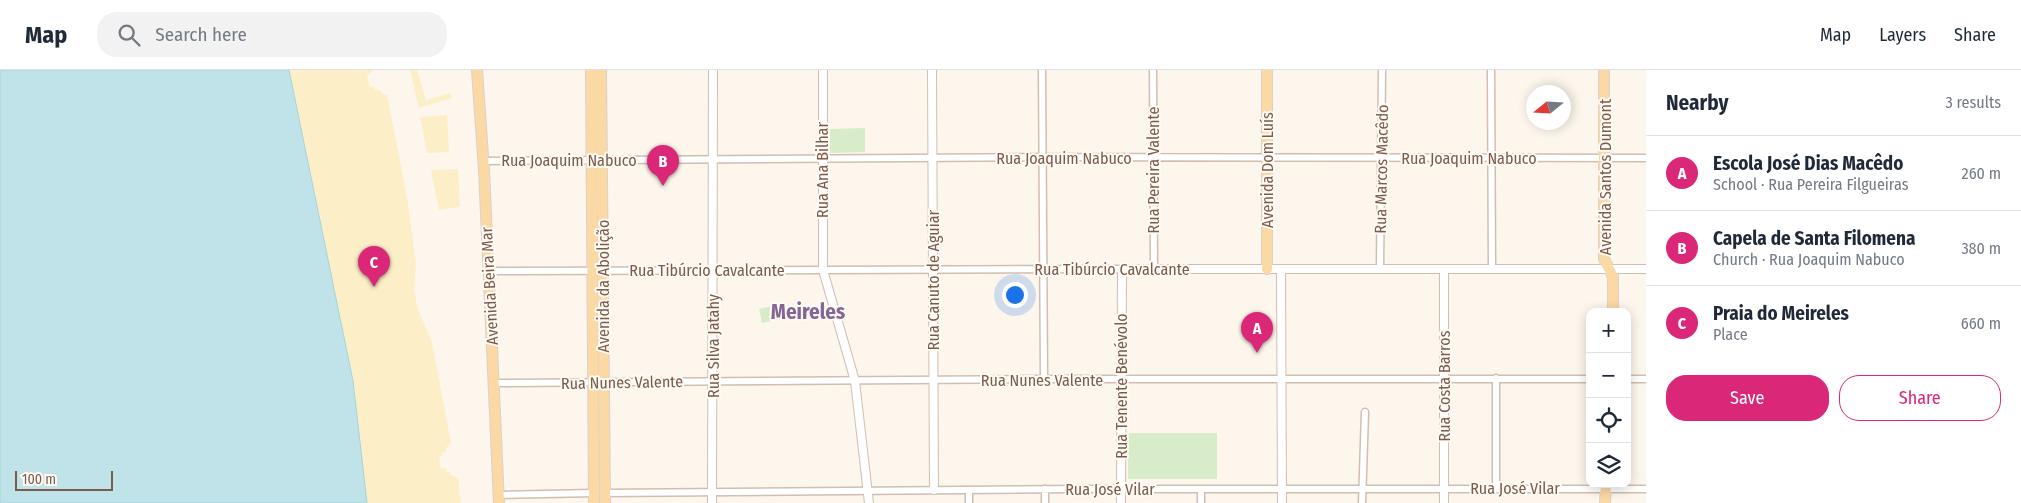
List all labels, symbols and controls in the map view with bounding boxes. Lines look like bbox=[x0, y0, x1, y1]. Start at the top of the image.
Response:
search box bbox=[97, 12, 447, 57]
text: Map bbox=[25, 21, 67, 49]
icon: search bbox=[115, 21, 143, 49]
text: Search here bbox=[155, 23, 247, 46]
text: Map bbox=[1820, 24, 1851, 46]
text: Layers bbox=[1879, 24, 1926, 46]
text: Share bbox=[1954, 24, 1996, 46]
north arrow bbox=[1526, 85, 1571, 130]
text: Nearby bbox=[1666, 90, 1728, 116]
text: 3 results bbox=[1945, 93, 2001, 112]
street label: Avenida Santos Dumont bbox=[1596, 98, 1615, 255]
street label: Rua Marcos Macêdo bbox=[1371, 104, 1392, 234]
street label: Rua Pereira Valente bbox=[1144, 107, 1163, 233]
street label: Avenida Dom Luís bbox=[1258, 112, 1277, 228]
street label: Rua Ana Bilhar bbox=[813, 122, 832, 218]
pin: B bbox=[647, 145, 679, 186]
street label: Rua Joaquim Nabuco bbox=[996, 149, 1132, 168]
street label: Rua Joaquim Nabuco bbox=[1401, 149, 1537, 168]
street label: Rua Joaquim Nabuco bbox=[501, 151, 637, 170]
text: Escola José Dias Macêdo bbox=[1713, 152, 1903, 175]
text: A bbox=[1678, 164, 1686, 183]
text: 260 m bbox=[1962, 164, 2001, 183]
text: School · Rua Pereira Filgueiras bbox=[1713, 175, 1909, 194]
street label: Rua Canuto de Aguiar bbox=[924, 209, 943, 350]
street label: Avenida da Abolição bbox=[594, 220, 613, 352]
street label: Avenida Beira Mar bbox=[477, 226, 502, 345]
text: Capela de Santa Filomena bbox=[1713, 227, 1915, 250]
text: B bbox=[1678, 239, 1686, 258]
text: 380 m bbox=[1961, 239, 2001, 258]
pin: C bbox=[358, 246, 390, 287]
text: Church · Rua Joaquim Nabuco bbox=[1713, 250, 1905, 269]
street label: Rua Tibúrcio Cavalcante bbox=[1034, 260, 1190, 279]
street label: Rua Tibúrcio Cavalcante bbox=[629, 261, 785, 280]
your location bbox=[1002, 282, 1028, 308]
street label: Rua Silva Jatahy bbox=[704, 293, 723, 398]
district label: Meireles bbox=[771, 299, 845, 325]
text: Praia do Meireles bbox=[1713, 302, 1849, 325]
map controls bbox=[1586, 308, 1631, 488]
button: + bbox=[1586, 308, 1631, 353]
pin: A bbox=[1241, 312, 1273, 353]
street label: Rua Tenente Benévolo bbox=[1112, 313, 1131, 459]
text: C bbox=[1678, 314, 1686, 333]
text: 660 m bbox=[1961, 314, 2001, 333]
text: Place bbox=[1713, 325, 1748, 344]
street label: Rua Costa Barros bbox=[1435, 330, 1454, 442]
button: − bbox=[1586, 353, 1631, 398]
street label: Rua Nunes Valente bbox=[981, 371, 1103, 390]
street label: Rua Nunes Valente bbox=[561, 372, 683, 393]
button: Save bbox=[1666, 375, 1829, 421]
button: Share bbox=[1839, 375, 2001, 421]
button: locate bbox=[1586, 398, 1631, 443]
button: layers bbox=[1586, 443, 1631, 488]
scale bar bbox=[15, 468, 112, 491]
text: 100 m bbox=[22, 471, 56, 488]
street label: Rua José Vilar bbox=[1470, 479, 1560, 498]
street label: Rua José Vilar bbox=[1065, 480, 1155, 499]

